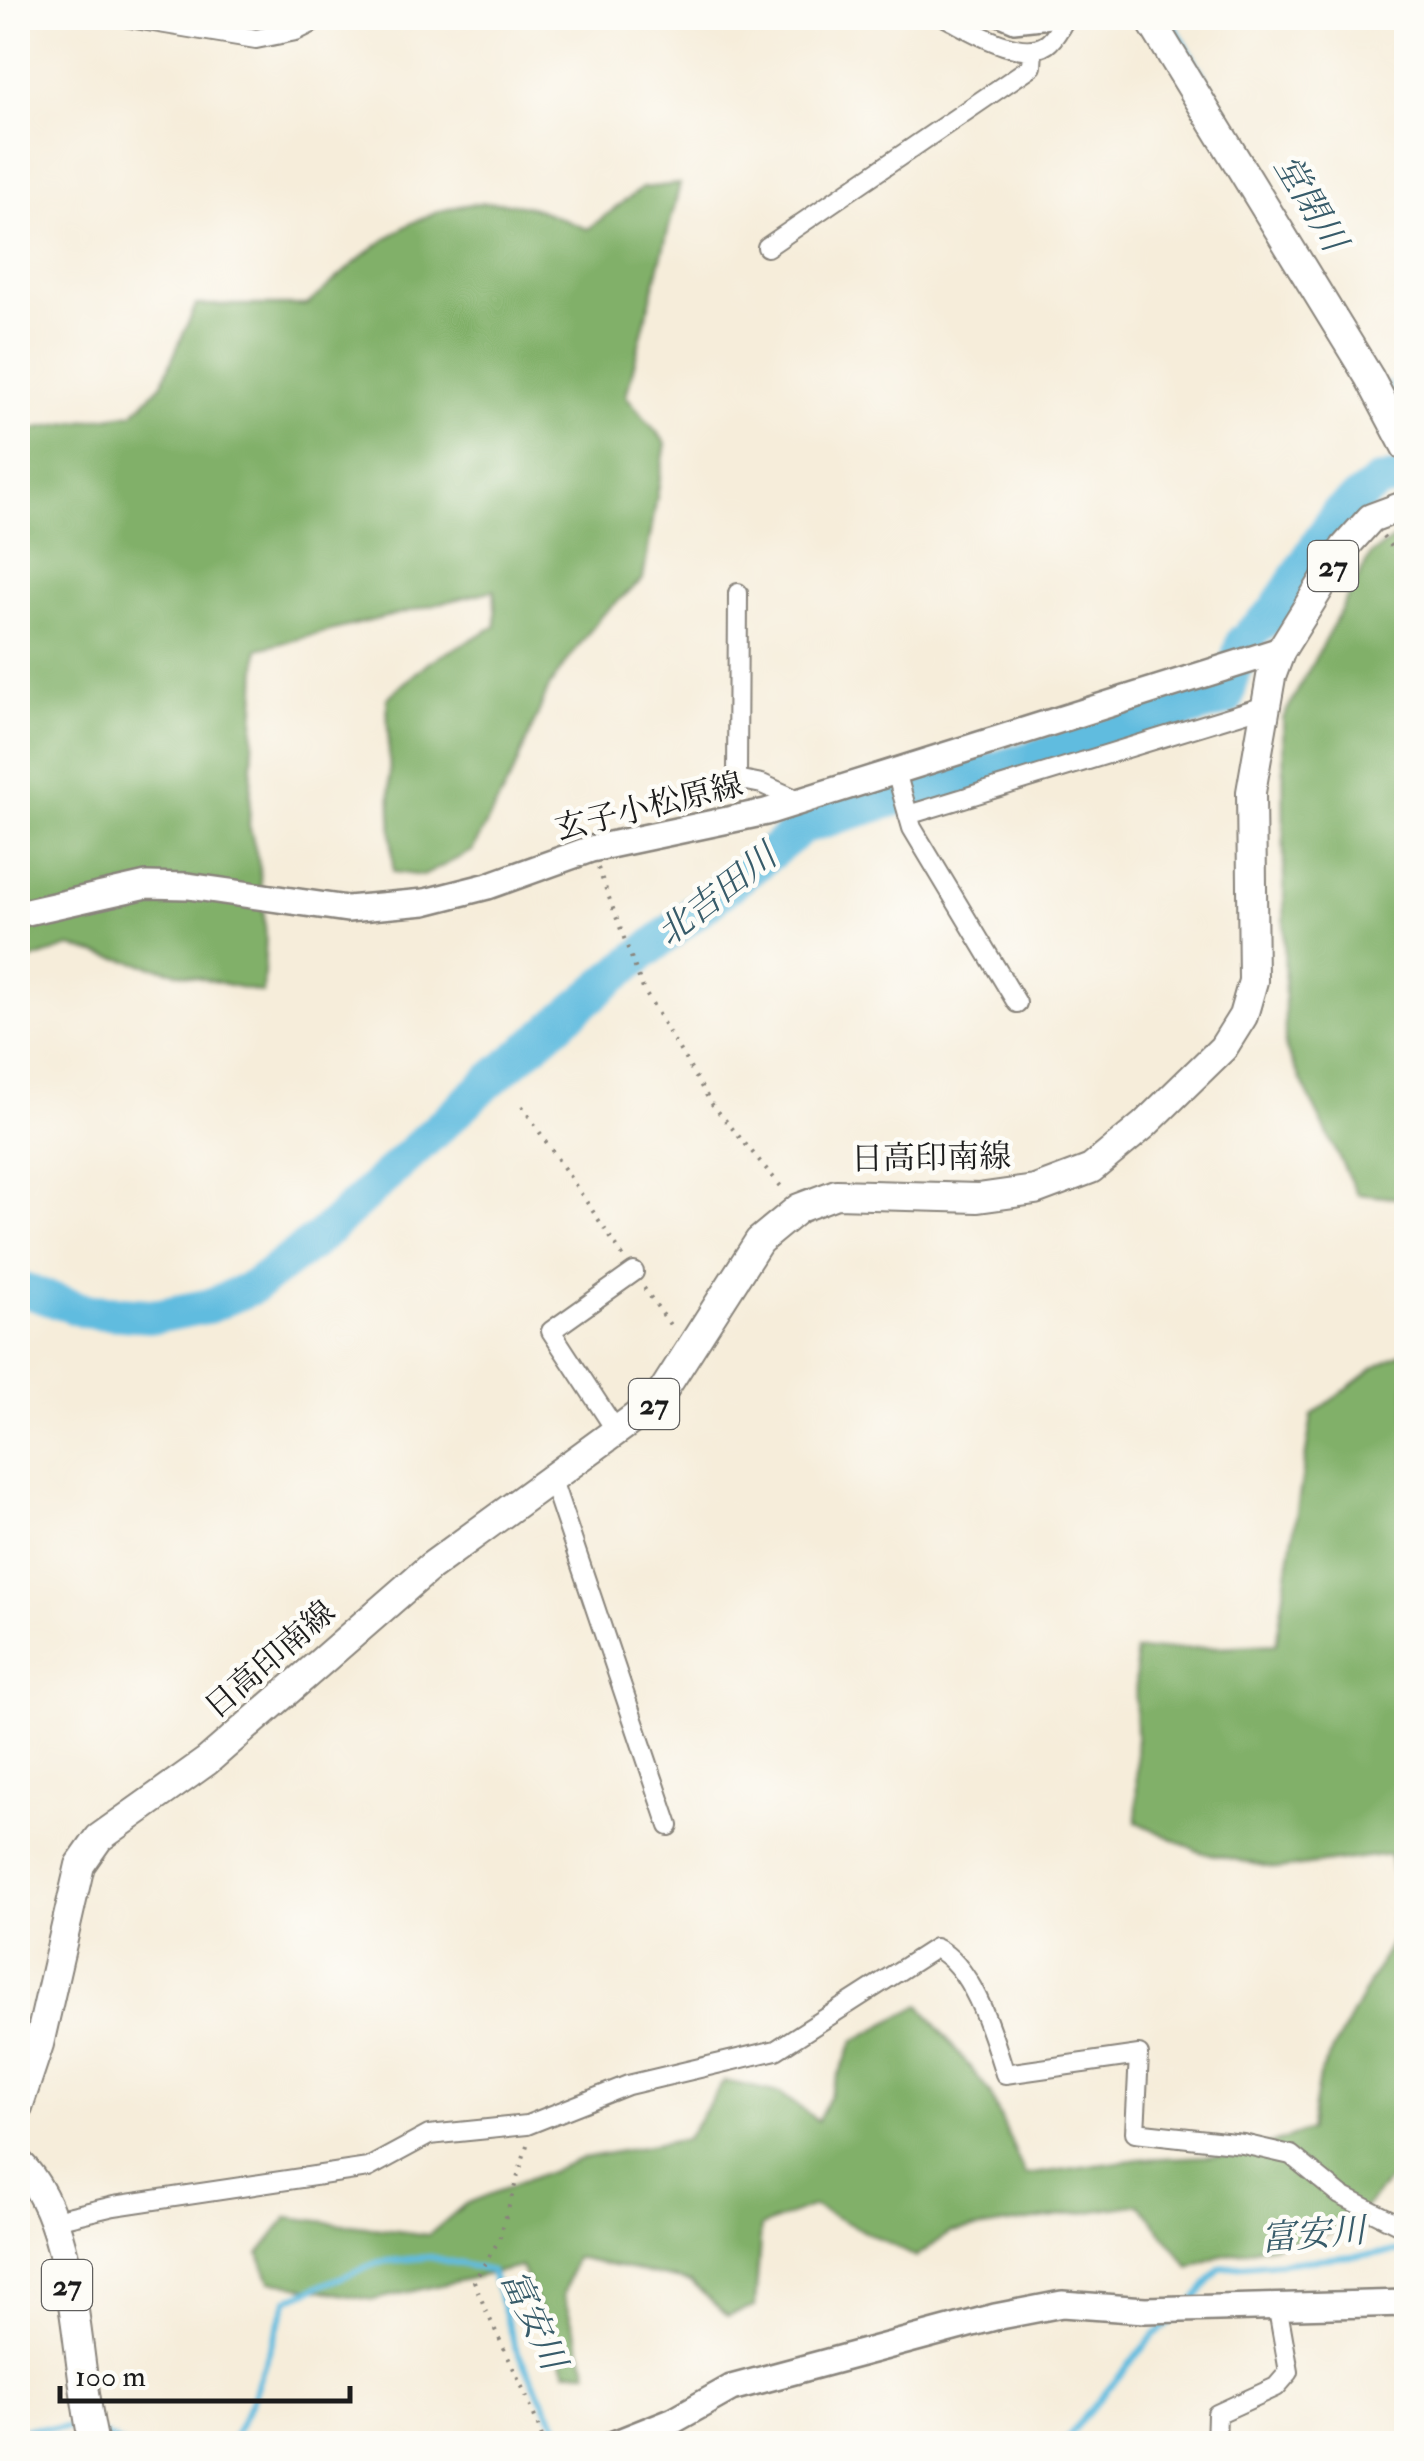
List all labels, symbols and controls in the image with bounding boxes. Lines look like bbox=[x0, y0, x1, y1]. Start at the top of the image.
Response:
water label: 堂閉川 bbox=[1264, 147, 1358, 263]
road number: 27 bbox=[1308, 541, 1358, 591]
street label: 玄子小松原線 bbox=[551, 764, 747, 850]
water label: 北吉田川 bbox=[648, 832, 789, 955]
street label: 日高印南線 bbox=[851, 1137, 1011, 1179]
road number: 27 bbox=[629, 1379, 679, 1429]
street label: 日高印南線 bbox=[196, 1592, 344, 1728]
water label: 富安川 bbox=[1259, 2208, 1371, 2261]
road number: 27 bbox=[42, 2260, 92, 2310]
water label: 富安川 bbox=[491, 2263, 577, 2380]
scale bar bbox=[60, 2341, 350, 2403]
text: 100 m bbox=[75, 2358, 146, 2395]

